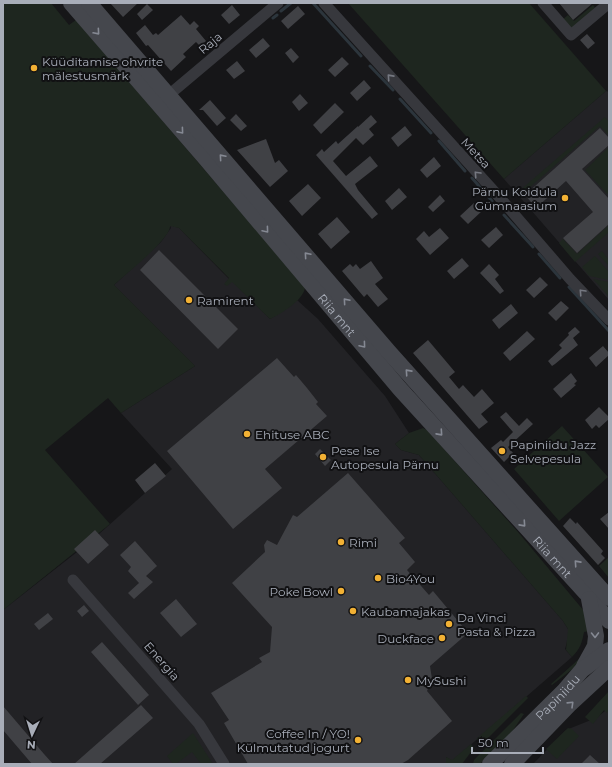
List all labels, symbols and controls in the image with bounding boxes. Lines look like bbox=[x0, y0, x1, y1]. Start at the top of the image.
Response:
one-way arrow bbox=[92, 28, 99, 35]
street label: Raja bbox=[195, 29, 225, 57]
place label: Küüditamise ohvrite mälestusmärk bbox=[42, 54, 163, 83]
marker: Küüditamise ohvrite mälestusmärk bbox=[29, 63, 39, 73]
one-way arrow bbox=[388, 75, 395, 82]
one-way arrow bbox=[177, 126, 184, 133]
street label: Metsa bbox=[458, 135, 494, 171]
one-way arrow bbox=[219, 154, 227, 162]
one-way arrow bbox=[475, 171, 482, 178]
place label: Pärnu Koidula Gümnaasium bbox=[472, 184, 557, 213]
marker: Pärnu Koidula Gümnaasium bbox=[560, 193, 570, 203]
one-way arrow bbox=[261, 225, 268, 232]
one-way arrow bbox=[305, 253, 312, 260]
one-way arrow bbox=[580, 289, 587, 297]
street label: Riia mnt bbox=[315, 290, 360, 339]
place label: Ramirent bbox=[197, 293, 254, 308]
marker: Ramirent bbox=[184, 295, 194, 305]
one-way arrow bbox=[343, 298, 350, 305]
one-way arrow bbox=[359, 341, 366, 348]
one-way arrow bbox=[406, 370, 413, 377]
place label: Ehituse ABC bbox=[255, 427, 330, 442]
one-way arrow bbox=[435, 428, 442, 435]
marker: Ehituse ABC bbox=[242, 429, 252, 439]
place label: Papiniidu Jazz Selvepesula bbox=[510, 437, 596, 466]
place label: Pese Ise Autopesula Pärnu bbox=[331, 443, 439, 472]
marker: Papiniidu Jazz Selvepesula bbox=[497, 446, 507, 456]
marker: Pese Ise Autopesula Pärnu bbox=[318, 452, 328, 462]
one-way arrow bbox=[518, 519, 526, 527]
street label: Riia mnt bbox=[530, 533, 576, 581]
place label: Rimi bbox=[349, 535, 377, 550]
marker: Rimi bbox=[336, 537, 346, 547]
one-way arrow bbox=[575, 560, 582, 568]
place label: Bio4You bbox=[386, 571, 435, 586]
marker: Bio4You bbox=[373, 573, 383, 583]
place label: Poke Bowl bbox=[270, 584, 333, 599]
marker: Poke Bowl bbox=[336, 586, 346, 596]
place label: Kaubamajakas bbox=[361, 604, 450, 619]
marker: Kaubamajakas bbox=[348, 606, 358, 616]
place label: Da Vinci Pasta & Pizza bbox=[457, 610, 536, 639]
marker: Da Vinci Pasta & Pizza bbox=[444, 619, 454, 629]
place label: Duckface bbox=[377, 631, 434, 646]
one-way arrow bbox=[591, 632, 599, 638]
marker: Duckface bbox=[437, 633, 447, 643]
street label: Energia bbox=[141, 639, 183, 683]
street label: Papiniidu bbox=[532, 671, 583, 723]
place label: MySushi bbox=[416, 673, 467, 688]
marker: MySushi bbox=[403, 675, 413, 685]
one-way arrow bbox=[566, 701, 574, 708]
north arrow bbox=[12, 715, 52, 755]
place label: Coffee In / YO! Külmutatud jogurt bbox=[237, 726, 350, 755]
scale bar bbox=[472, 729, 543, 755]
marker: Coffee In / YO! Külmutatud jogurt bbox=[353, 735, 363, 745]
text: 50 m bbox=[478, 735, 509, 750]
text: N bbox=[26, 738, 36, 752]

